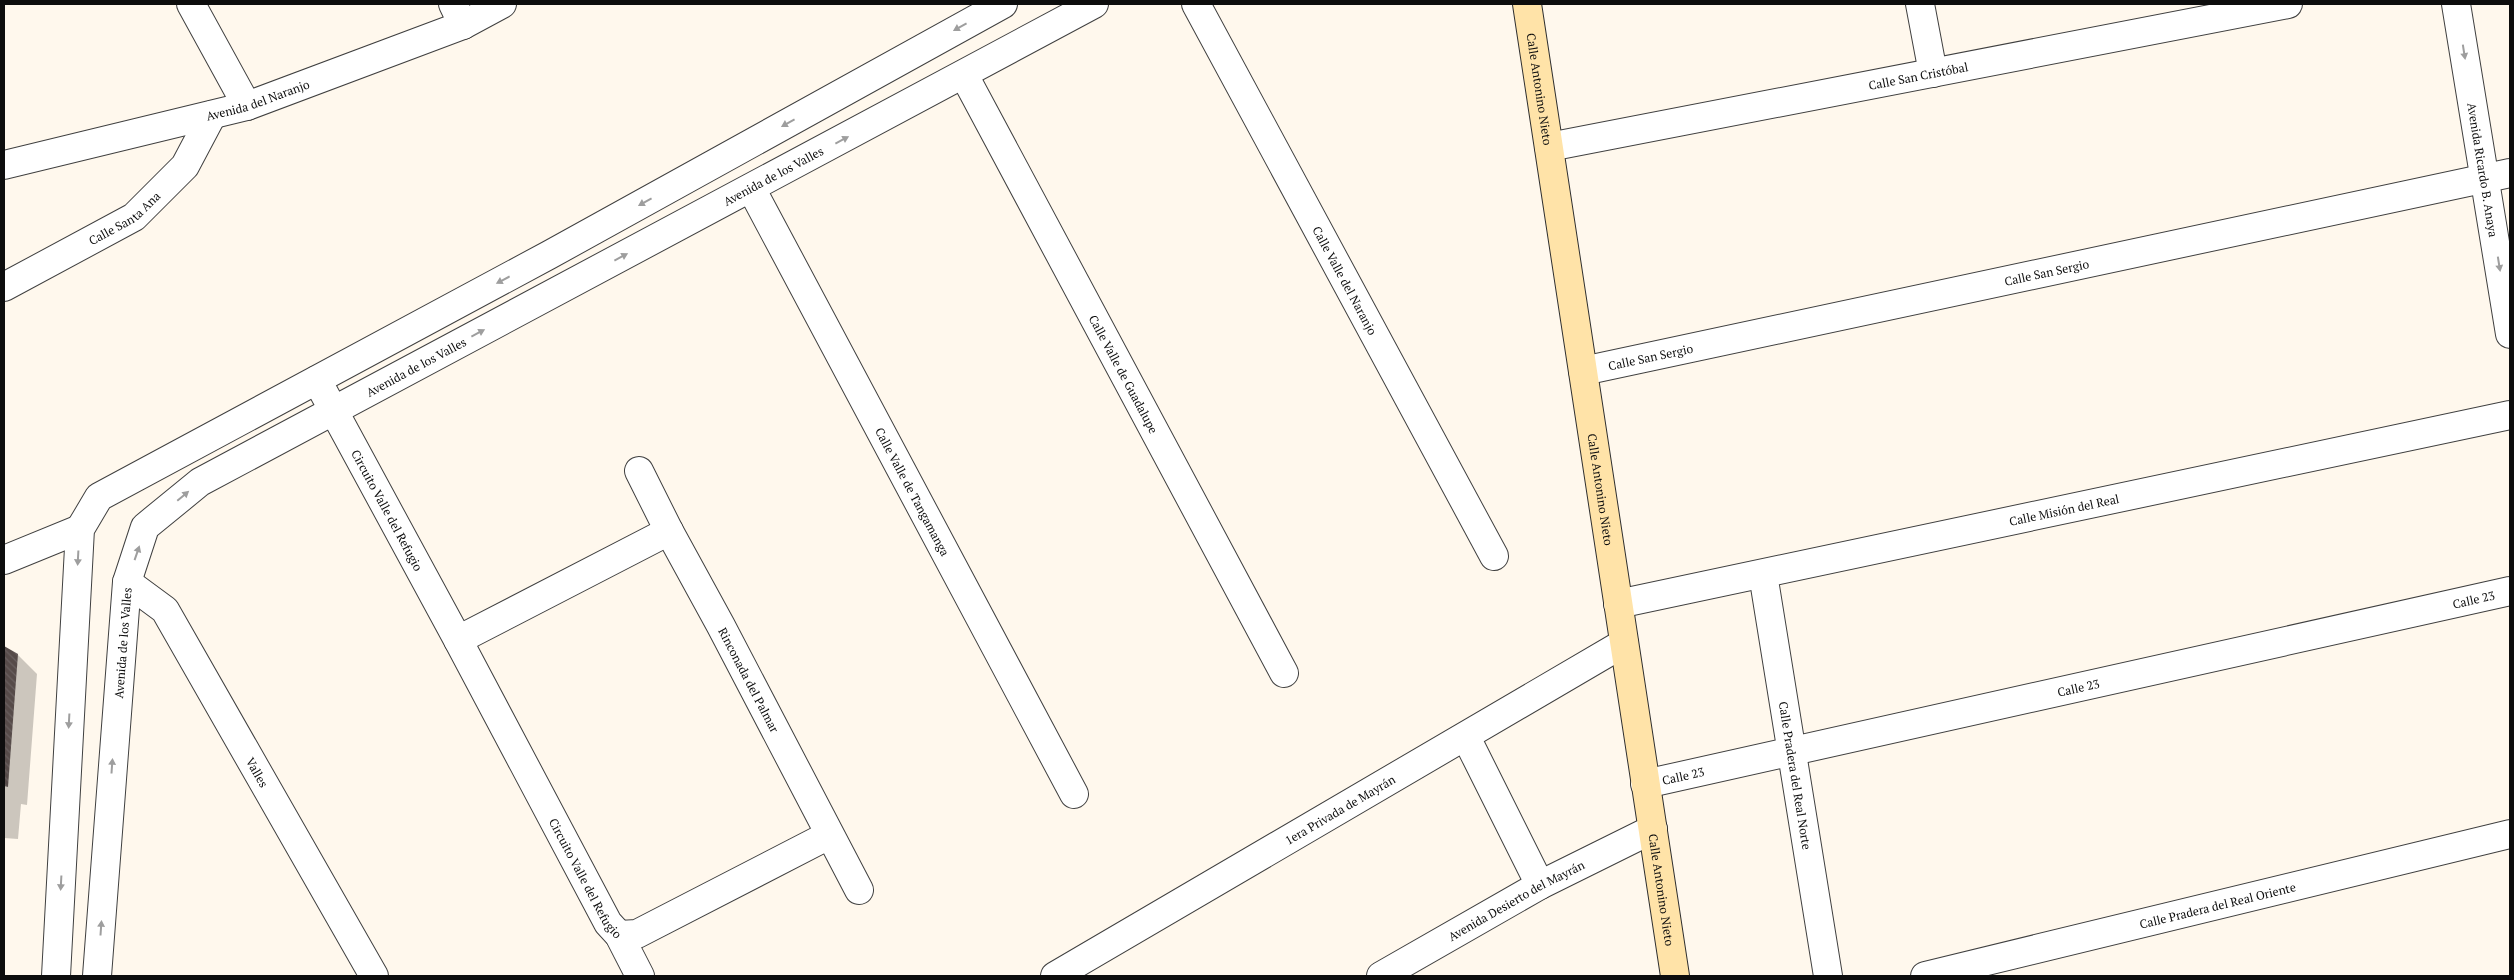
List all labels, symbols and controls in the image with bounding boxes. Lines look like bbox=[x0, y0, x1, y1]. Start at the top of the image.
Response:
one-way arrow bbox=[954, 23, 967, 32]
street label: Calle Antonino Nieto bbox=[1524, 32, 1556, 146]
one-way arrow bbox=[2460, 44, 2468, 60]
street label: Calle San Cristóbal bbox=[1867, 59, 1970, 93]
street label: Avenida del Naranjo bbox=[204, 76, 312, 123]
street label: Avenida Ricardo B. Anaya bbox=[2465, 101, 2502, 238]
one-way arrow bbox=[780, 119, 795, 127]
one-way arrow bbox=[835, 135, 849, 144]
street label: Avenida de los Valles bbox=[721, 143, 826, 208]
street label: Calle Santa Ana bbox=[86, 188, 163, 248]
one-way arrow bbox=[639, 197, 652, 206]
street label: Calle Valle del Naranjo bbox=[1310, 223, 1381, 338]
one-way arrow bbox=[614, 253, 629, 261]
street label: Calle San Sergio bbox=[2003, 256, 2091, 288]
one-way arrow bbox=[2495, 256, 2503, 272]
one-way arrow bbox=[496, 276, 510, 284]
street label: Calle Valle de Guadalupe bbox=[1086, 312, 1162, 436]
one-way arrow bbox=[471, 329, 485, 337]
street label: Avenida de los Valles bbox=[363, 334, 469, 399]
street label: Calle San Sergio bbox=[1607, 340, 1695, 373]
street label: Calle Valle de Tangamanga bbox=[872, 425, 953, 558]
street label: Calle Antonino Nieto bbox=[1585, 432, 1617, 547]
street label: Circuito Valle del Refugio bbox=[349, 447, 427, 574]
one-way arrow bbox=[176, 490, 188, 502]
street label: Calle Misión del Real bbox=[2008, 490, 2121, 528]
one-way arrow bbox=[133, 545, 141, 560]
one-way arrow bbox=[74, 551, 82, 567]
street label: Avenida de los Valles bbox=[111, 587, 134, 699]
street label: Calle 23 bbox=[2451, 587, 2496, 611]
street label: Rinconada del Palmar bbox=[715, 625, 783, 735]
street label: Calle 23 bbox=[2056, 675, 2101, 699]
street label: Calle Pradera del Real Norte bbox=[1776, 700, 1815, 851]
one-way arrow bbox=[65, 713, 73, 729]
street label: Valles bbox=[243, 755, 272, 790]
one-way arrow bbox=[108, 757, 116, 773]
street label: Calle 23 bbox=[1661, 764, 1706, 787]
street label: 1era Privada de Mayrán bbox=[1282, 771, 1398, 847]
street label: Circuito Valle del Refugio bbox=[546, 815, 626, 941]
street label: Calle Antonino Nieto bbox=[1646, 833, 1678, 947]
street label: Avenida Desierto del Mayrán bbox=[1445, 857, 1587, 944]
one-way arrow bbox=[56, 875, 64, 891]
street label: Calle Pradera del Real Oriente bbox=[2138, 879, 2297, 931]
one-way arrow bbox=[98, 919, 106, 935]

